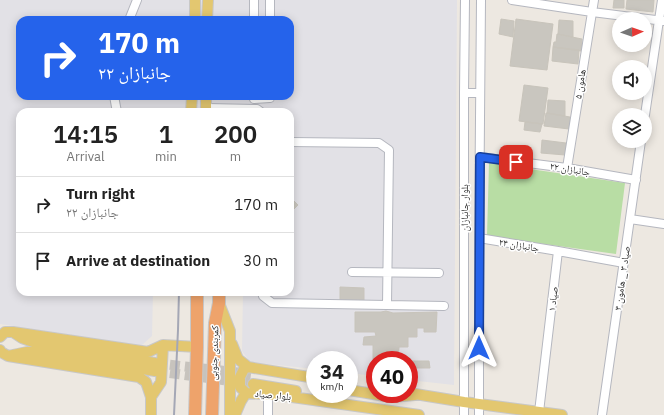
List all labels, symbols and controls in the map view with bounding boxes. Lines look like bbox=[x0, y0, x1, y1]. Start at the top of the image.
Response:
north arrow bbox=[612, 12, 652, 52]
map controls bbox=[612, 12, 652, 148]
text: 170 m bbox=[98, 24, 180, 61]
icon: right bbox=[32, 32, 84, 84]
button: sound bbox=[612, 60, 652, 100]
text: جانبازان ۲۲ bbox=[98, 61, 171, 84]
street label: هامون ۵ bbox=[571, 68, 589, 100]
button: layers bbox=[612, 108, 652, 148]
text: 14:15 bbox=[53, 118, 118, 150]
text: 1 bbox=[159, 118, 173, 150]
text: 200 bbox=[214, 118, 257, 150]
pin bbox=[499, 145, 533, 179]
text: Arrival bbox=[67, 148, 104, 165]
text: min bbox=[155, 148, 177, 165]
text: m bbox=[230, 148, 241, 165]
icon: arrive bbox=[505, 151, 527, 173]
street label: جانبازان ۲۲ bbox=[549, 159, 592, 179]
text: Turn right bbox=[66, 184, 135, 203]
street label: بلوار جانبازان bbox=[458, 184, 471, 232]
icon: right bbox=[32, 194, 54, 216]
text: 170 m bbox=[234, 195, 278, 214]
text: جانبازان ۲۲ bbox=[66, 204, 119, 221]
street label: جانبازان ۲۴ bbox=[498, 235, 541, 255]
street label: صیاد ۳ _ هامون ۳ bbox=[611, 245, 633, 311]
icon: arrive bbox=[32, 250, 54, 272]
text: Arrive at destination bbox=[66, 251, 210, 270]
text: 30 m bbox=[243, 251, 278, 270]
street label: صیاد ۱ bbox=[545, 286, 561, 312]
street label: کمربندی جنوبی bbox=[207, 325, 221, 381]
position arrow bbox=[458, 327, 500, 369]
speed limit sign: 40 bbox=[366, 351, 418, 403]
text: 34 bbox=[320, 358, 344, 385]
text: km/h bbox=[320, 380, 344, 393]
street label: بلوار صیاد bbox=[254, 387, 292, 403]

